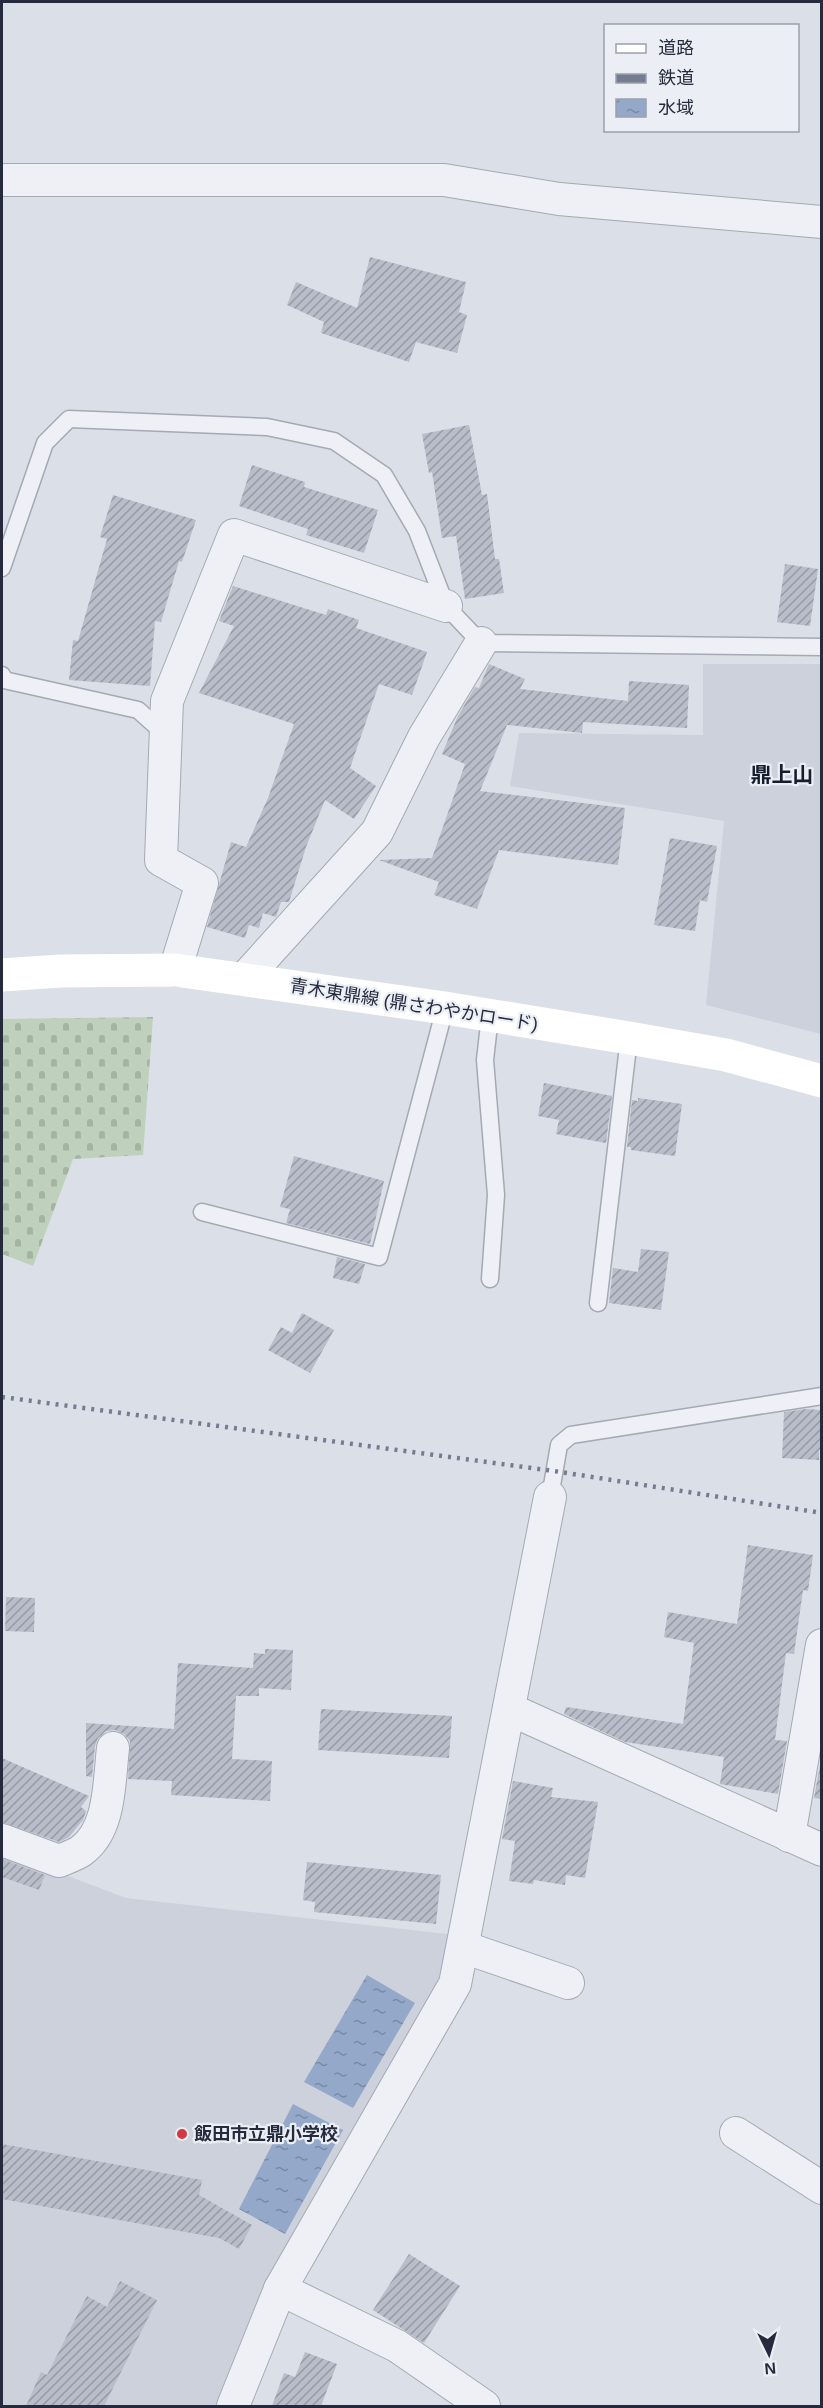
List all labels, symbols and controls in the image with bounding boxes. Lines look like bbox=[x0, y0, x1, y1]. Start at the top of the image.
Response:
legend bbox=[604, 24, 799, 132]
text: 道路 bbox=[658, 38, 694, 58]
text: 鉄道 bbox=[658, 68, 694, 88]
text: 水域 bbox=[658, 98, 694, 118]
district label: 鼎上山 bbox=[751, 763, 814, 786]
street label: 青木東鼎線 (鼎さわやかロード) bbox=[288, 975, 540, 1035]
place label: 飯田市立鼎小学校 bbox=[194, 2124, 338, 2144]
marker: 飯田市立鼎小学校 bbox=[175, 2127, 189, 2141]
north arrow bbox=[739, 2324, 799, 2384]
text: N bbox=[764, 2359, 777, 2377]

